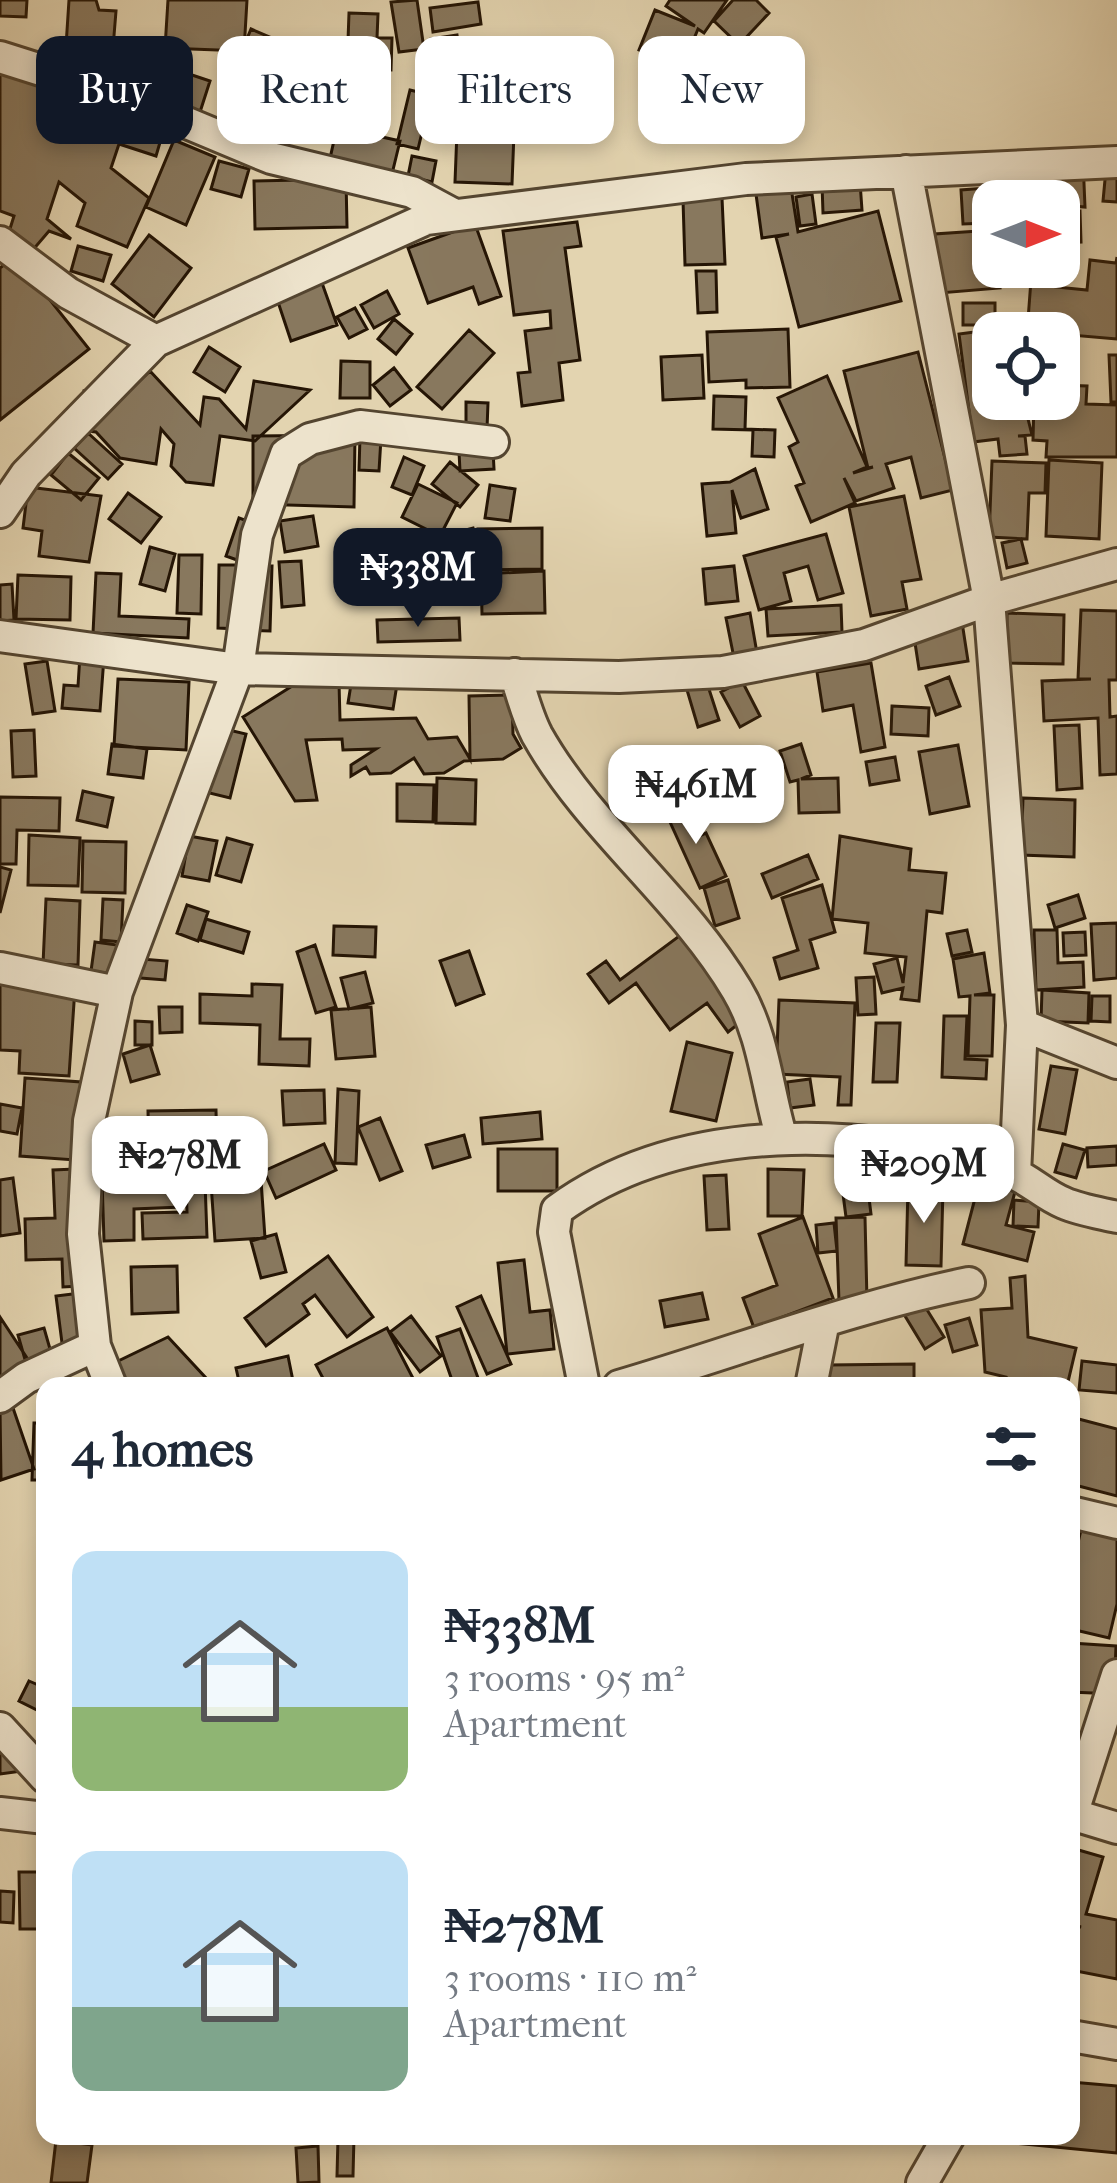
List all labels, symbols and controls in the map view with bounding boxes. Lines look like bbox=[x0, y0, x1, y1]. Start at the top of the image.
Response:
chip: Buy bbox=[36, 36, 193, 144]
chip: Rent bbox=[217, 36, 391, 144]
chip: Filters bbox=[415, 36, 614, 144]
chip: New bbox=[638, 36, 805, 144]
north arrow bbox=[972, 180, 1080, 288]
map controls bbox=[972, 180, 1080, 420]
button: locate bbox=[972, 312, 1080, 420]
pin: ₦338M bbox=[334, 528, 502, 630]
text: ₦338M bbox=[360, 544, 476, 590]
pin: ₦461M bbox=[612, 745, 780, 847]
text: ₦461M bbox=[635, 761, 757, 807]
pin: ₦278M bbox=[96, 1116, 264, 1218]
pin: ₦209M bbox=[840, 1124, 1008, 1226]
text: ₦278M bbox=[119, 1132, 241, 1178]
text: ₦209M bbox=[861, 1140, 987, 1186]
icon: filters bbox=[978, 1416, 1044, 1482]
text: 4 homes bbox=[72, 1419, 253, 1479]
text: ₦338M bbox=[444, 1595, 595, 1655]
icon: home bbox=[168, 1599, 312, 1743]
text: 3 rooms · 95 m² bbox=[444, 1655, 685, 1701]
text: Apartment bbox=[444, 1701, 627, 1747]
text: ₦278M bbox=[444, 1895, 604, 1955]
icon: home bbox=[168, 1899, 312, 2043]
text: 3 rooms · 110 m² bbox=[444, 1955, 696, 2001]
text: Apartment bbox=[444, 2001, 627, 2047]

